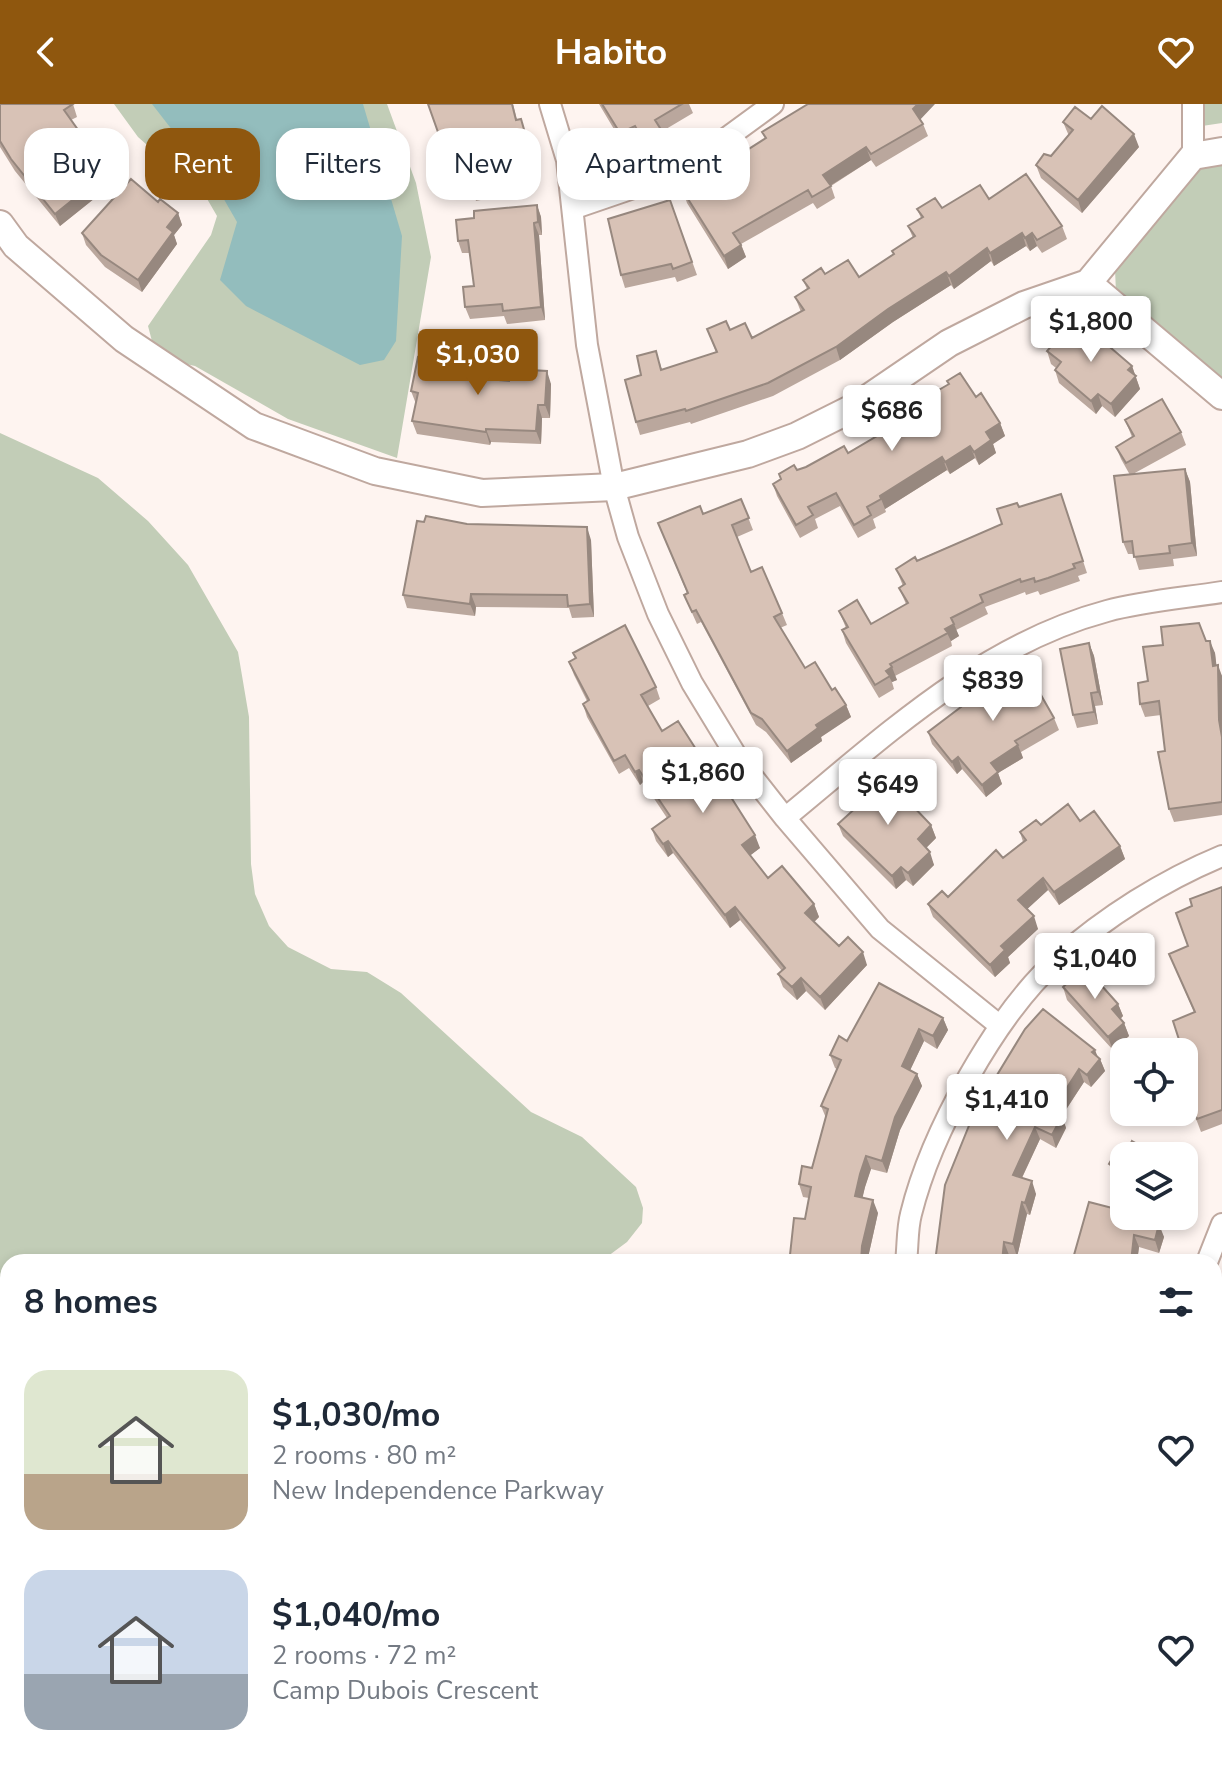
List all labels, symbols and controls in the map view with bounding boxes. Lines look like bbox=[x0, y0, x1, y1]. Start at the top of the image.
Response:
text: Habito bbox=[555, 28, 667, 77]
icon: back bbox=[24, 30, 68, 74]
icon: heart bbox=[1154, 30, 1198, 74]
chip: Buy bbox=[24, 128, 129, 200]
chip: Rent bbox=[145, 128, 260, 200]
chip: Filters bbox=[276, 128, 410, 200]
chip: New bbox=[426, 128, 541, 200]
chip: Apartment bbox=[557, 128, 750, 200]
pin: $1,800 bbox=[1026, 296, 1156, 364]
text: $1,800 bbox=[1049, 304, 1133, 339]
pin: $1,030 bbox=[413, 329, 543, 397]
text: $1,030 bbox=[436, 337, 520, 372]
pin: $686 bbox=[845, 385, 939, 453]
text: $686 bbox=[861, 393, 923, 428]
pin: $839 bbox=[946, 655, 1040, 723]
text: $839 bbox=[962, 663, 1024, 698]
pin: $1,860 bbox=[638, 747, 768, 815]
text: $1,860 bbox=[661, 755, 745, 790]
pin: $649 bbox=[841, 759, 935, 827]
text: $649 bbox=[857, 767, 919, 802]
pin: $1,040 bbox=[1030, 933, 1160, 1001]
text: $1,040 bbox=[1053, 941, 1137, 976]
map controls bbox=[1110, 1038, 1198, 1230]
button: locate bbox=[1110, 1038, 1198, 1126]
pin: $1,410 bbox=[942, 1074, 1072, 1142]
text: $1,410 bbox=[965, 1082, 1049, 1117]
button: layers bbox=[1110, 1142, 1198, 1230]
text: 8 homes bbox=[24, 1279, 158, 1325]
icon: filters bbox=[1154, 1280, 1198, 1324]
text: $1,030/mo bbox=[272, 1392, 440, 1438]
icon: home bbox=[88, 1402, 184, 1498]
icon: heart bbox=[1154, 1428, 1198, 1472]
text: 2 rooms · 80 m² bbox=[272, 1438, 456, 1473]
text: New Independence Parkway bbox=[272, 1473, 604, 1508]
text: $1,040/mo bbox=[272, 1592, 440, 1638]
icon: home bbox=[88, 1602, 184, 1698]
icon: heart bbox=[1154, 1628, 1198, 1672]
text: 2 rooms · 72 m² bbox=[272, 1638, 456, 1673]
text: Camp Dubois Crescent bbox=[272, 1673, 538, 1708]

